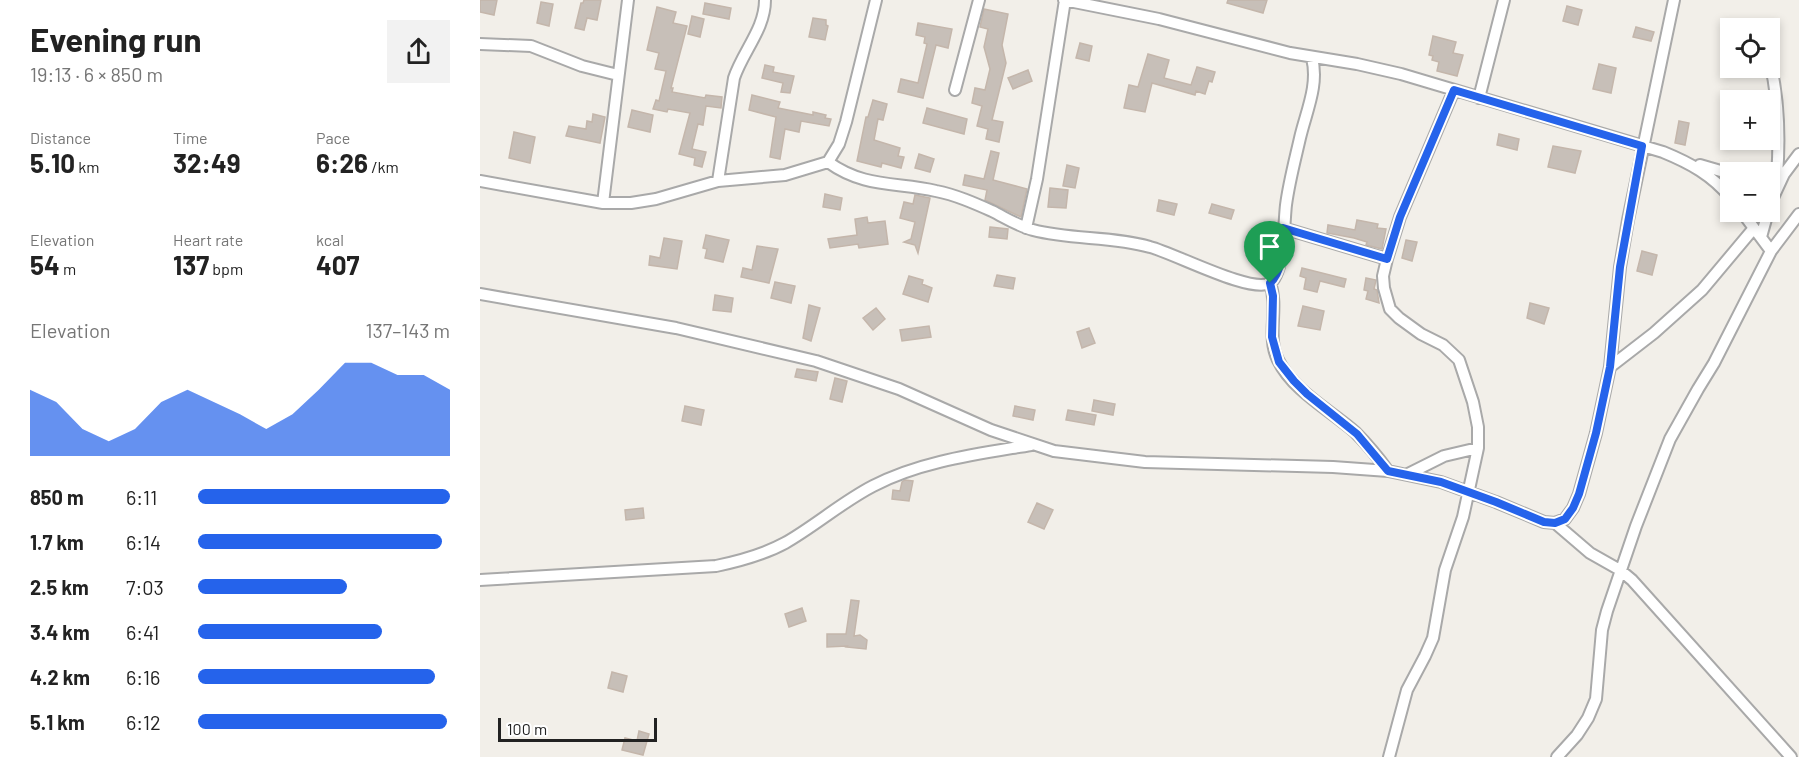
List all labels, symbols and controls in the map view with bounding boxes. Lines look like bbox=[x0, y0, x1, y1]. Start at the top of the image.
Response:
map controls bbox=[1720, 18, 1780, 222]
button: locate bbox=[1720, 18, 1780, 78]
text: Evening run bbox=[30, 19, 202, 59]
button: share bbox=[387, 20, 450, 83]
text: 19:13 · 6 × 850 m bbox=[30, 62, 163, 86]
button: + bbox=[1720, 90, 1780, 150]
text: Distance bbox=[30, 128, 91, 147]
text: Time bbox=[173, 128, 208, 147]
text: Pace bbox=[316, 128, 350, 147]
text: 5.10 bbox=[30, 147, 75, 178]
text: 32:49 bbox=[173, 147, 241, 178]
text: 6:26 bbox=[316, 147, 368, 178]
text: km bbox=[75, 157, 100, 176]
text: /km bbox=[368, 157, 399, 176]
button: − bbox=[1720, 162, 1780, 222]
pin bbox=[1244, 221, 1295, 283]
text: Elevation bbox=[30, 230, 94, 249]
text: Heart rate bbox=[173, 230, 243, 249]
text: kcal bbox=[316, 230, 344, 249]
icon: arrive bbox=[1253, 230, 1286, 263]
text: 54 bbox=[30, 249, 60, 280]
text: 137 bbox=[173, 249, 209, 280]
text: 407 bbox=[316, 249, 359, 280]
text: m bbox=[60, 259, 76, 278]
text: bpm bbox=[209, 259, 243, 278]
text: Elevation bbox=[30, 318, 111, 342]
text: 137–143 m bbox=[365, 318, 450, 342]
text: 850 m bbox=[30, 485, 84, 509]
text: 6:11 bbox=[126, 485, 157, 509]
text: 1.7 km bbox=[30, 530, 84, 554]
text: 6:14 bbox=[126, 530, 161, 554]
text: 2.5 km bbox=[30, 575, 89, 599]
text: 7:03 bbox=[126, 575, 164, 599]
text: 3.4 km bbox=[30, 620, 90, 644]
text: 6:41 bbox=[126, 620, 159, 644]
text: 4.2 km bbox=[30, 665, 90, 689]
text: 6:16 bbox=[126, 665, 160, 689]
text: 5.1 km bbox=[30, 710, 85, 734]
text: 6:12 bbox=[126, 710, 161, 734]
scale bar bbox=[498, 715, 657, 742]
text: 100 m bbox=[507, 719, 547, 738]

